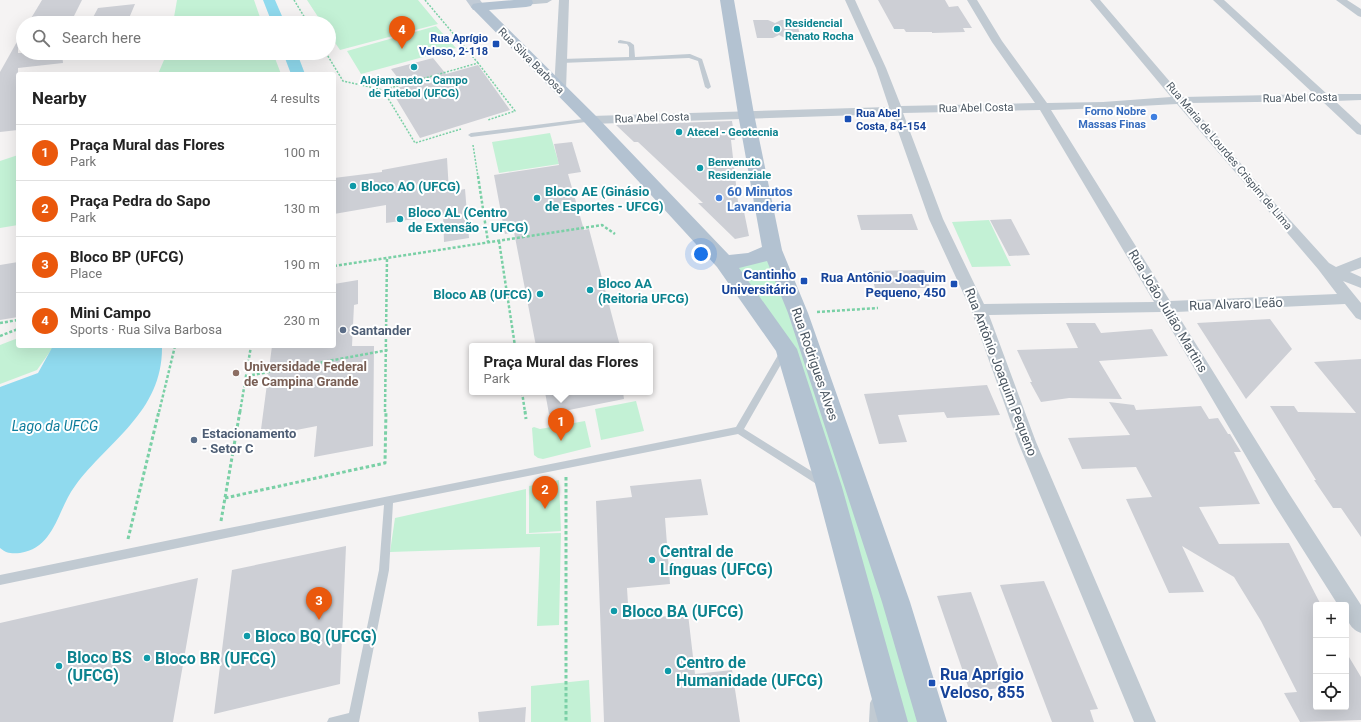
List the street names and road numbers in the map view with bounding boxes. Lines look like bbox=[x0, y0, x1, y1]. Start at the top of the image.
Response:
street label: Rua Silva Barbosa bbox=[495, 25, 567, 97]
street label: Rua Maria de Lourdes Crispim de Lima bbox=[1163, 80, 1295, 233]
street label: Rua Abel Costa bbox=[1262, 91, 1338, 105]
street label: Rua Abel Costa bbox=[938, 101, 1014, 115]
street label: Rua Abel Costa bbox=[614, 110, 690, 126]
street label: Rua João Julião Martins bbox=[1125, 247, 1211, 375]
street label: Rua Antônio Joaquim Pequeno bbox=[962, 286, 1040, 458]
street label: Rua Alvaro Leão bbox=[1189, 295, 1283, 313]
street label: Rua Rodrigues Alves bbox=[789, 306, 841, 423]

